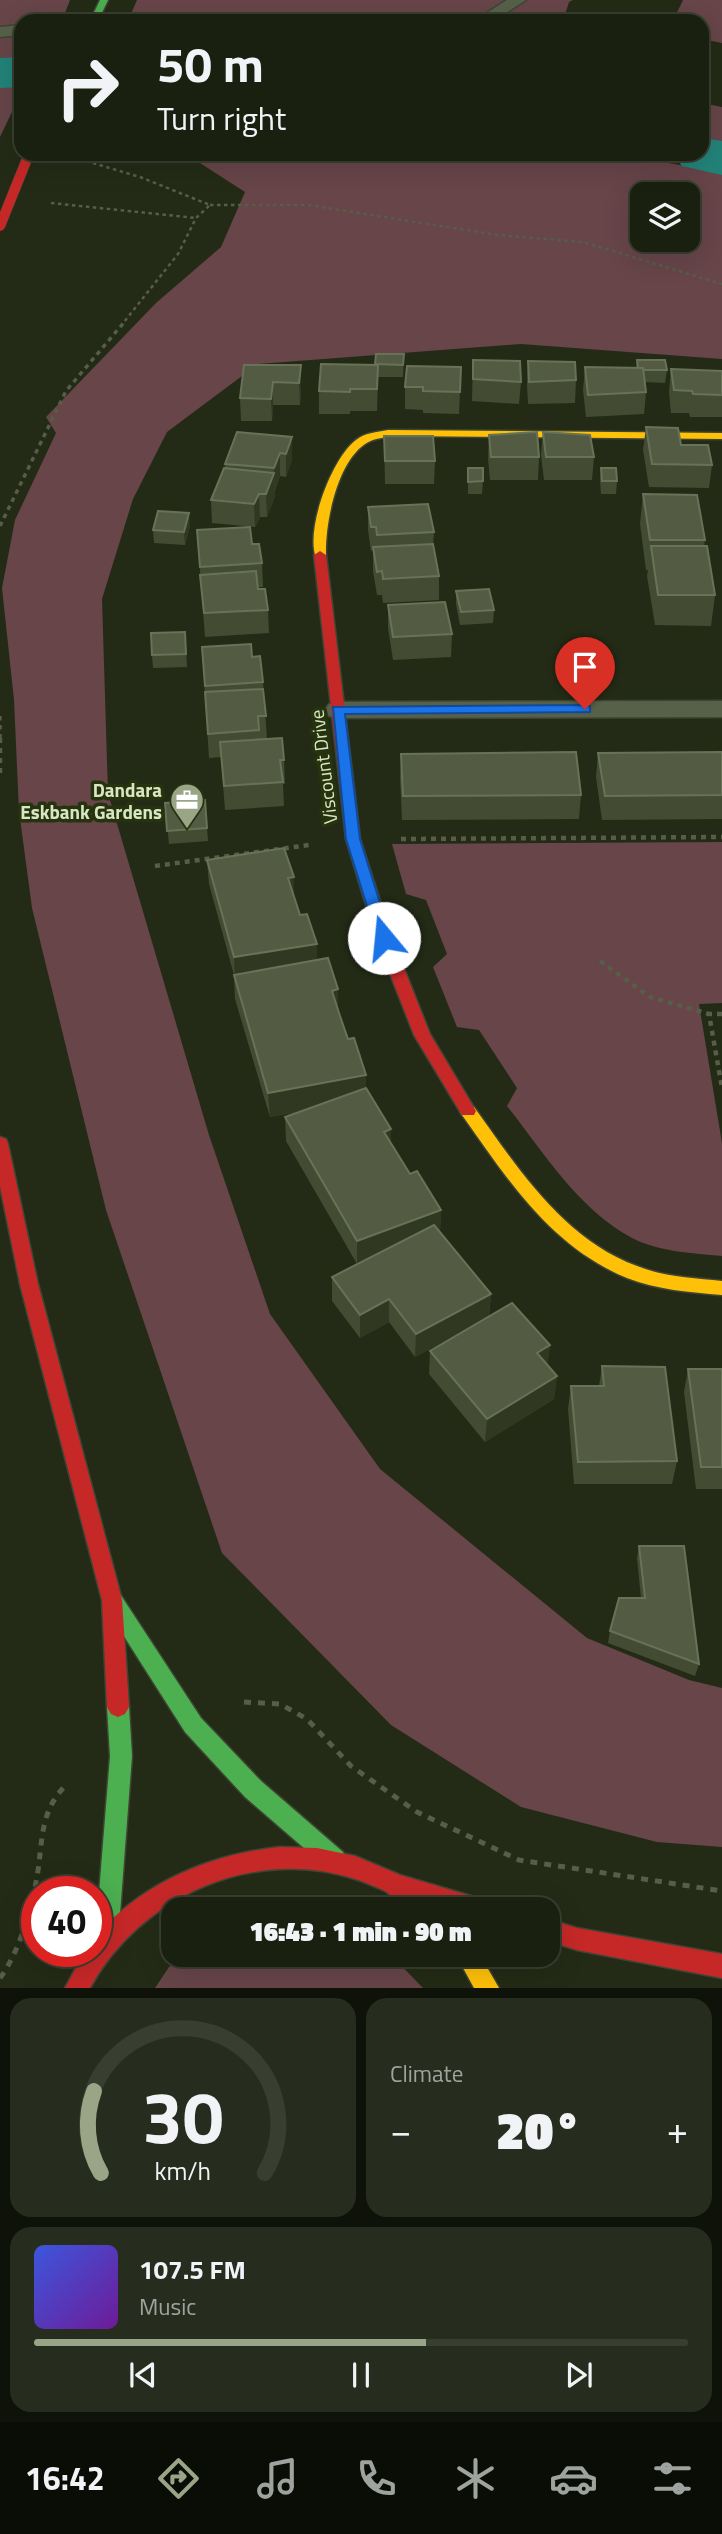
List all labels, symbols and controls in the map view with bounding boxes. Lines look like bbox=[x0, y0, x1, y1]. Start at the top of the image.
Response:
text: 50 m bbox=[157, 26, 264, 101]
icon: right bbox=[42, 42, 133, 133]
text: Turn right bbox=[157, 94, 286, 142]
map controls bbox=[630, 182, 700, 252]
button: layers bbox=[630, 182, 700, 252]
pin bbox=[555, 637, 615, 709]
icon: arrive bbox=[566, 648, 604, 686]
street label: Viscount Drive bbox=[302, 708, 344, 826]
place label: Dandara Eskbank Gardens bbox=[20, 775, 162, 826]
office icon: Dandara Eskbank Gardens bbox=[168, 781, 206, 830]
position arrow bbox=[347, 901, 421, 975]
speed limit sign: 40 bbox=[21, 1876, 112, 1967]
text: 16:43 · 1 min · 90 m bbox=[250, 1912, 472, 1951]
text: Climate bbox=[390, 2056, 463, 2091]
text: 30 bbox=[142, 2062, 224, 2172]
text: 20° bbox=[496, 2090, 582, 2169]
text: − bbox=[390, 2101, 411, 2159]
text: + bbox=[667, 2101, 688, 2159]
text: km/h bbox=[155, 2152, 211, 2190]
text: 107.5 FM bbox=[139, 2250, 246, 2289]
text: Music bbox=[139, 2289, 196, 2324]
icon: previous bbox=[124, 2356, 162, 2394]
icon: pause bbox=[342, 2356, 380, 2394]
icon: next bbox=[560, 2356, 598, 2394]
text: 16:42 bbox=[25, 2454, 105, 2502]
icon: directions bbox=[154, 2454, 203, 2503]
icon: music bbox=[253, 2454, 302, 2503]
icon: phone bbox=[352, 2454, 401, 2503]
icon: climate bbox=[451, 2454, 500, 2503]
icon: car bbox=[549, 2454, 598, 2503]
icon: filters bbox=[648, 2454, 697, 2503]

